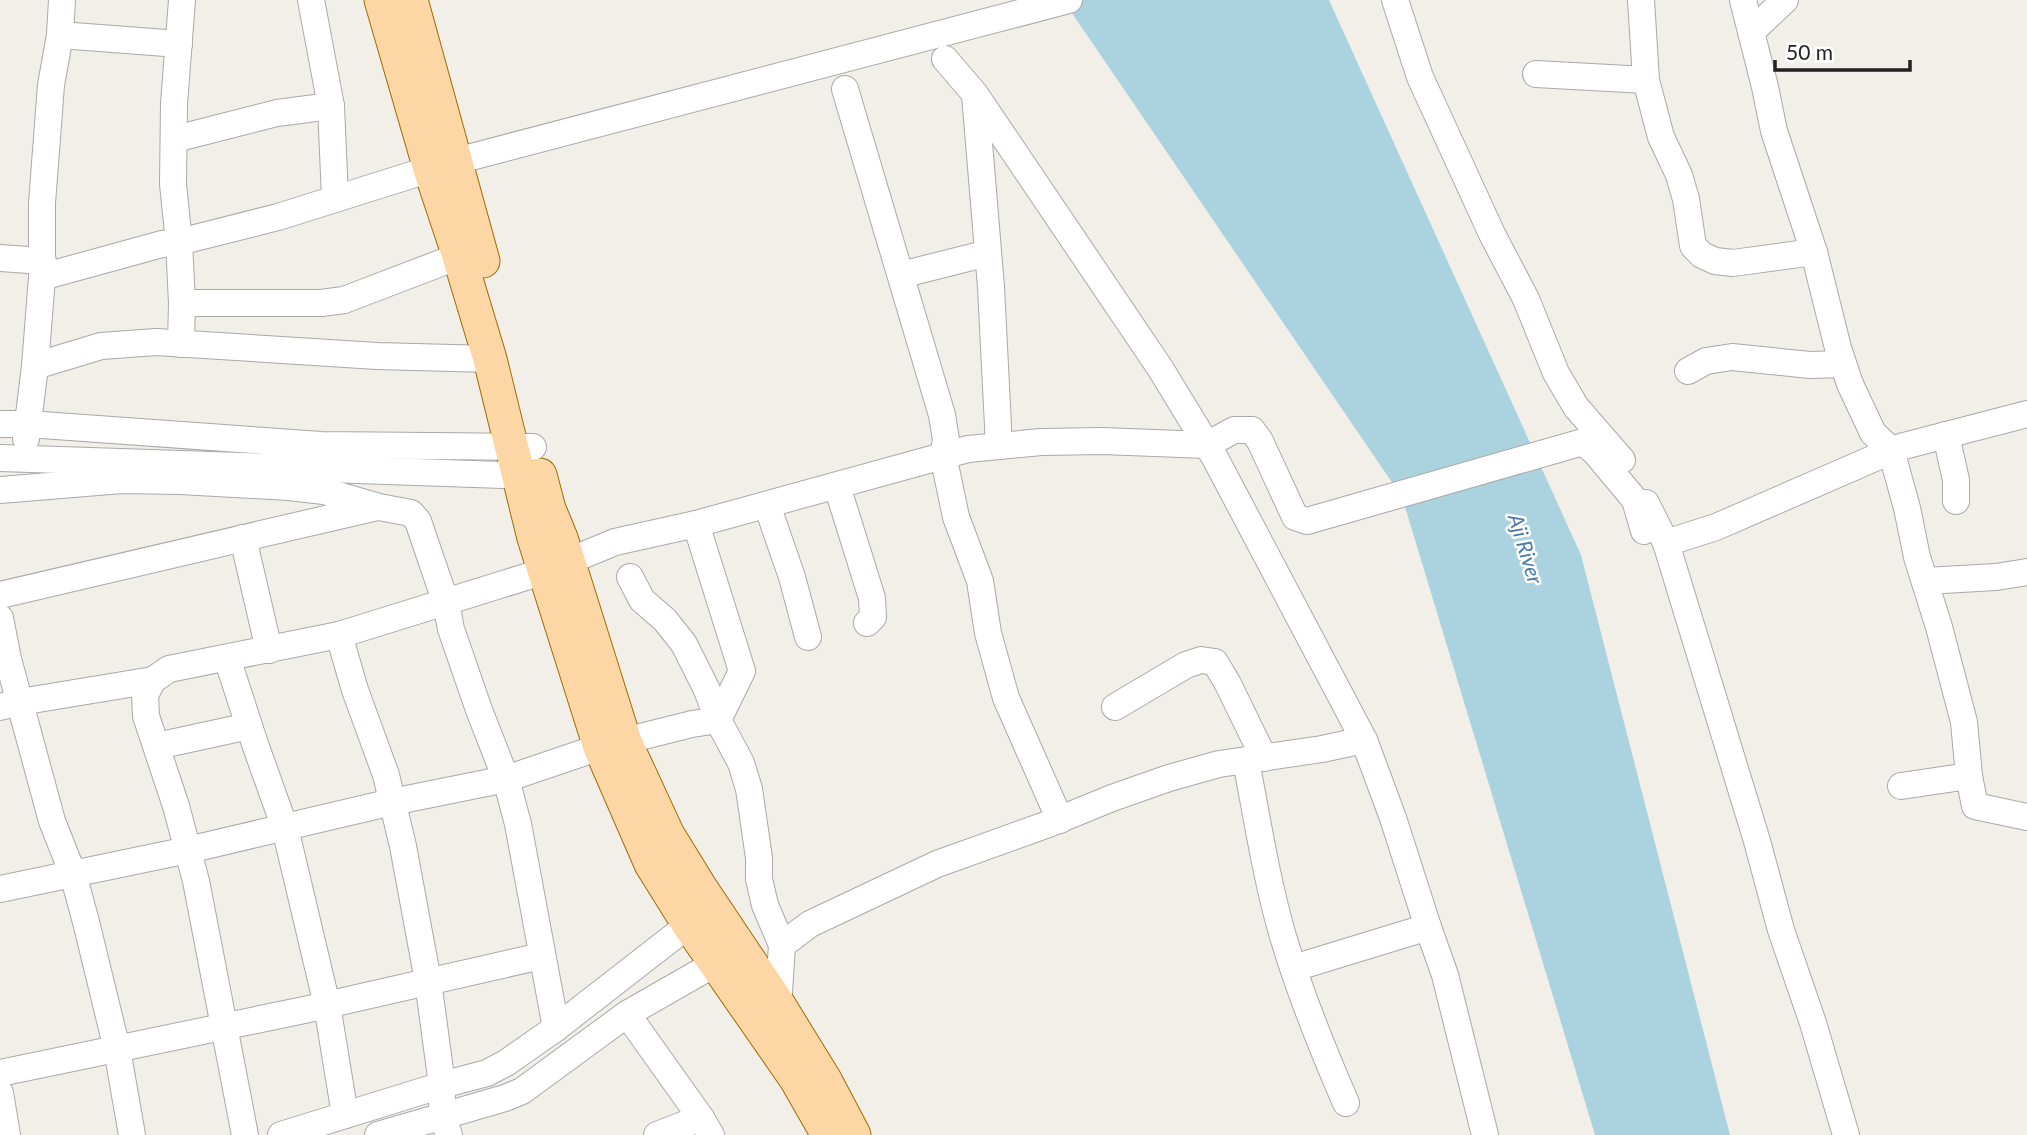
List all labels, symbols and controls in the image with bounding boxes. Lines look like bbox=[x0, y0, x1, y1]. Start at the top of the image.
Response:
scale bar bbox=[1775, 28, 1910, 72]
text: 50 m bbox=[1786, 39, 1833, 64]
water label: Aji River bbox=[1504, 510, 1549, 587]

